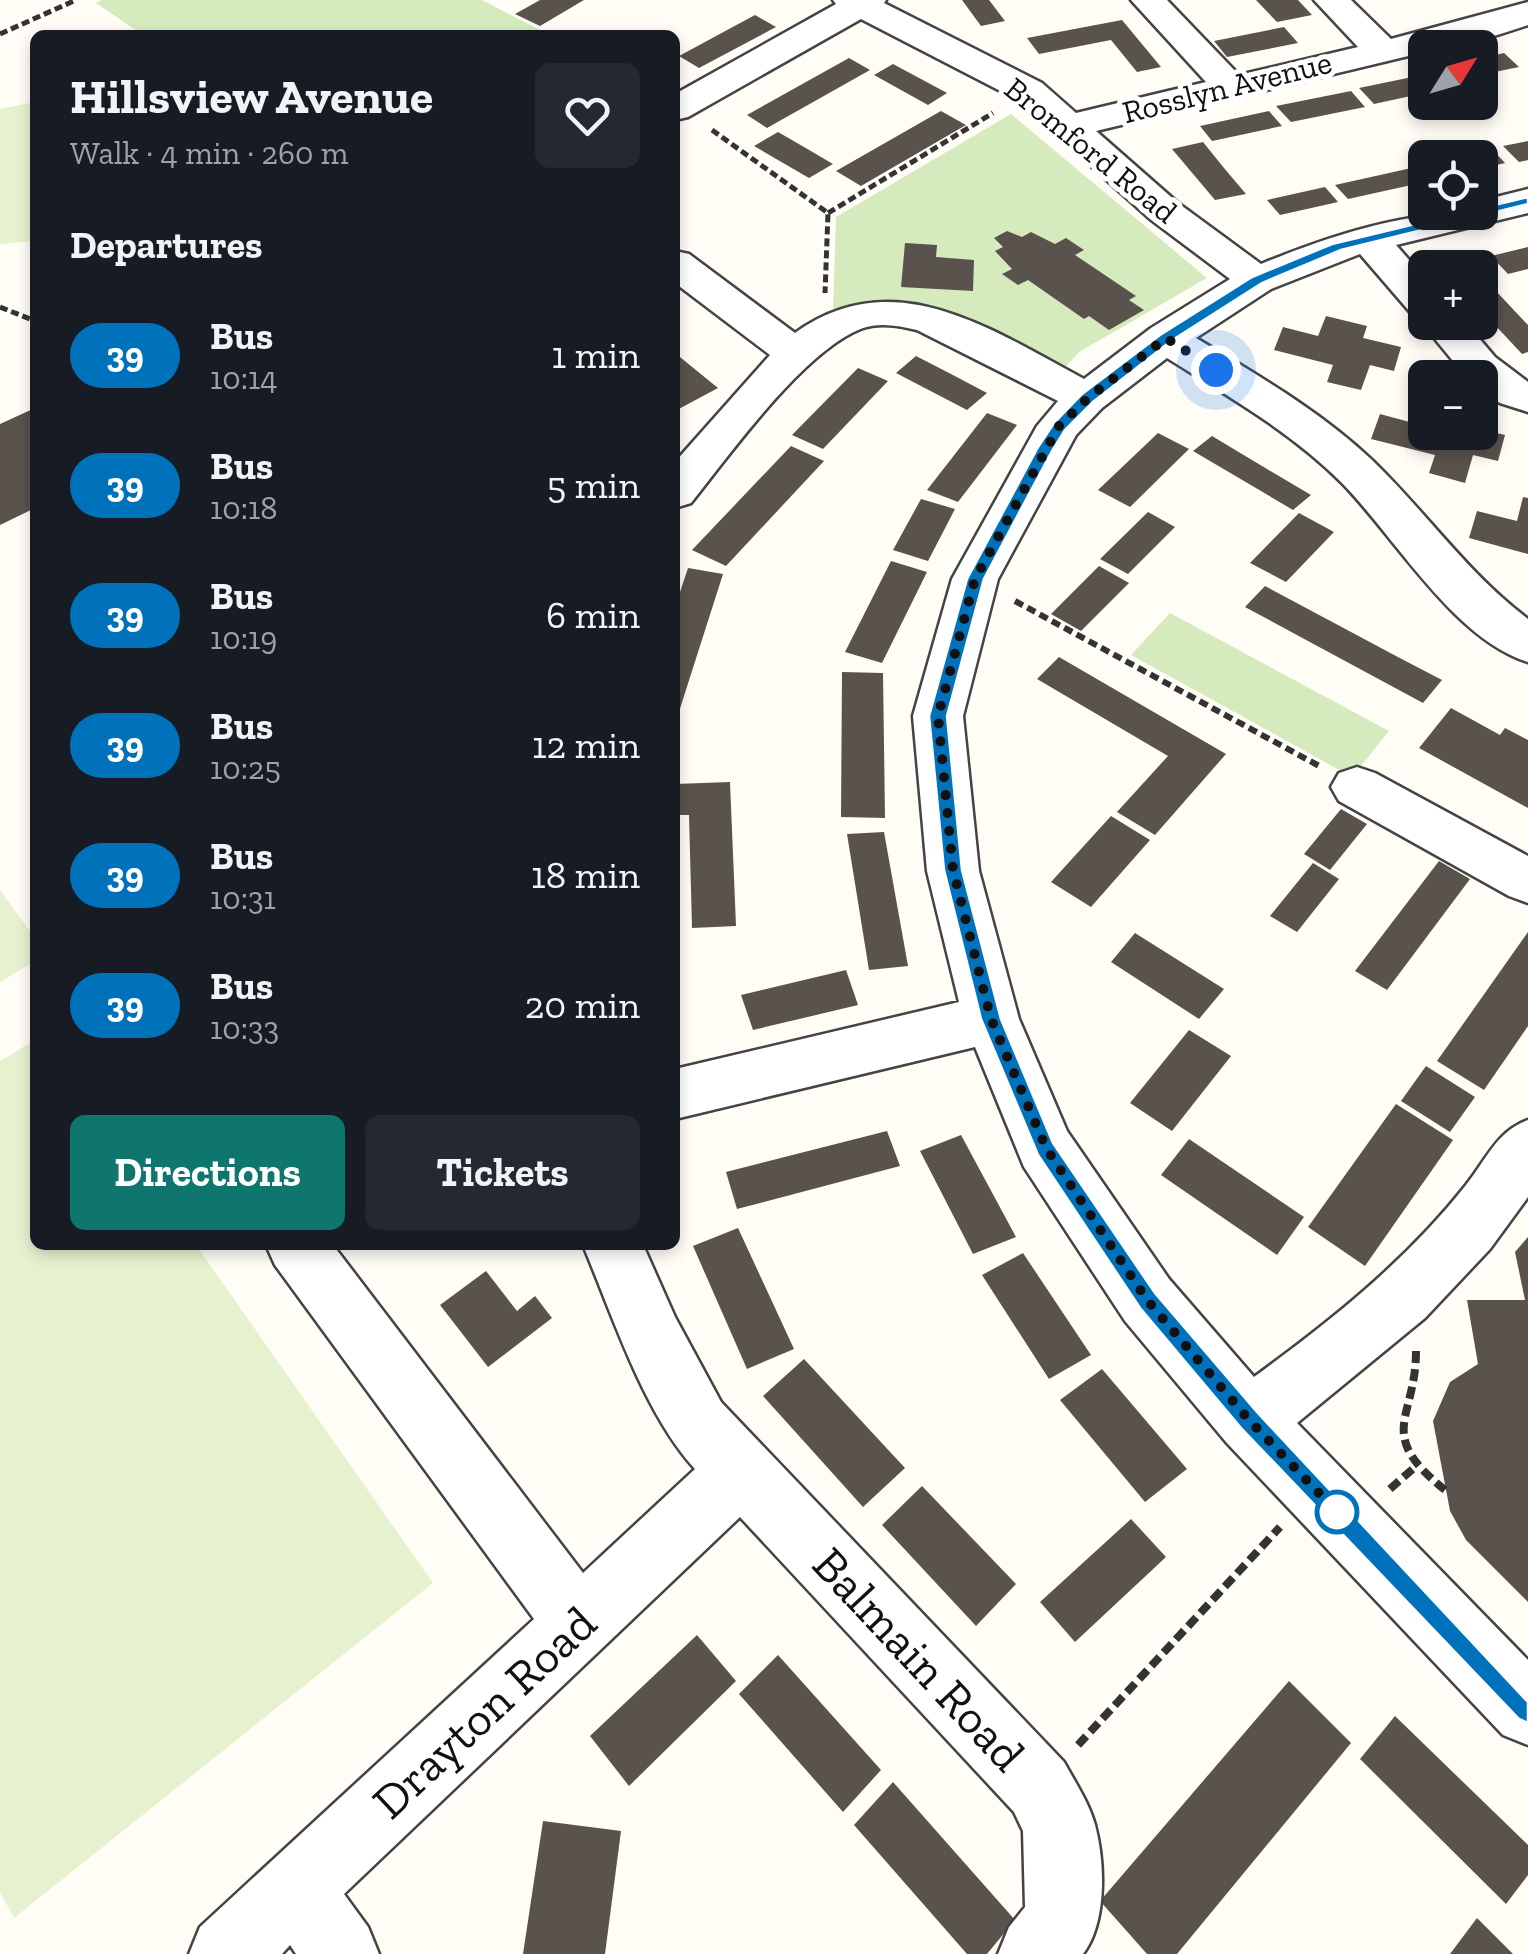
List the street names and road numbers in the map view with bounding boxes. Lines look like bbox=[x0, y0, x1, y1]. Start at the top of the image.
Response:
street label: Rosslyn Avenue bbox=[1118, 43, 1336, 131]
street label: Bromford Road bbox=[997, 69, 1185, 231]
street label: Balmain Road bbox=[801, 1535, 1037, 1783]
street label: Drayton Road bbox=[360, 1594, 608, 1830]

